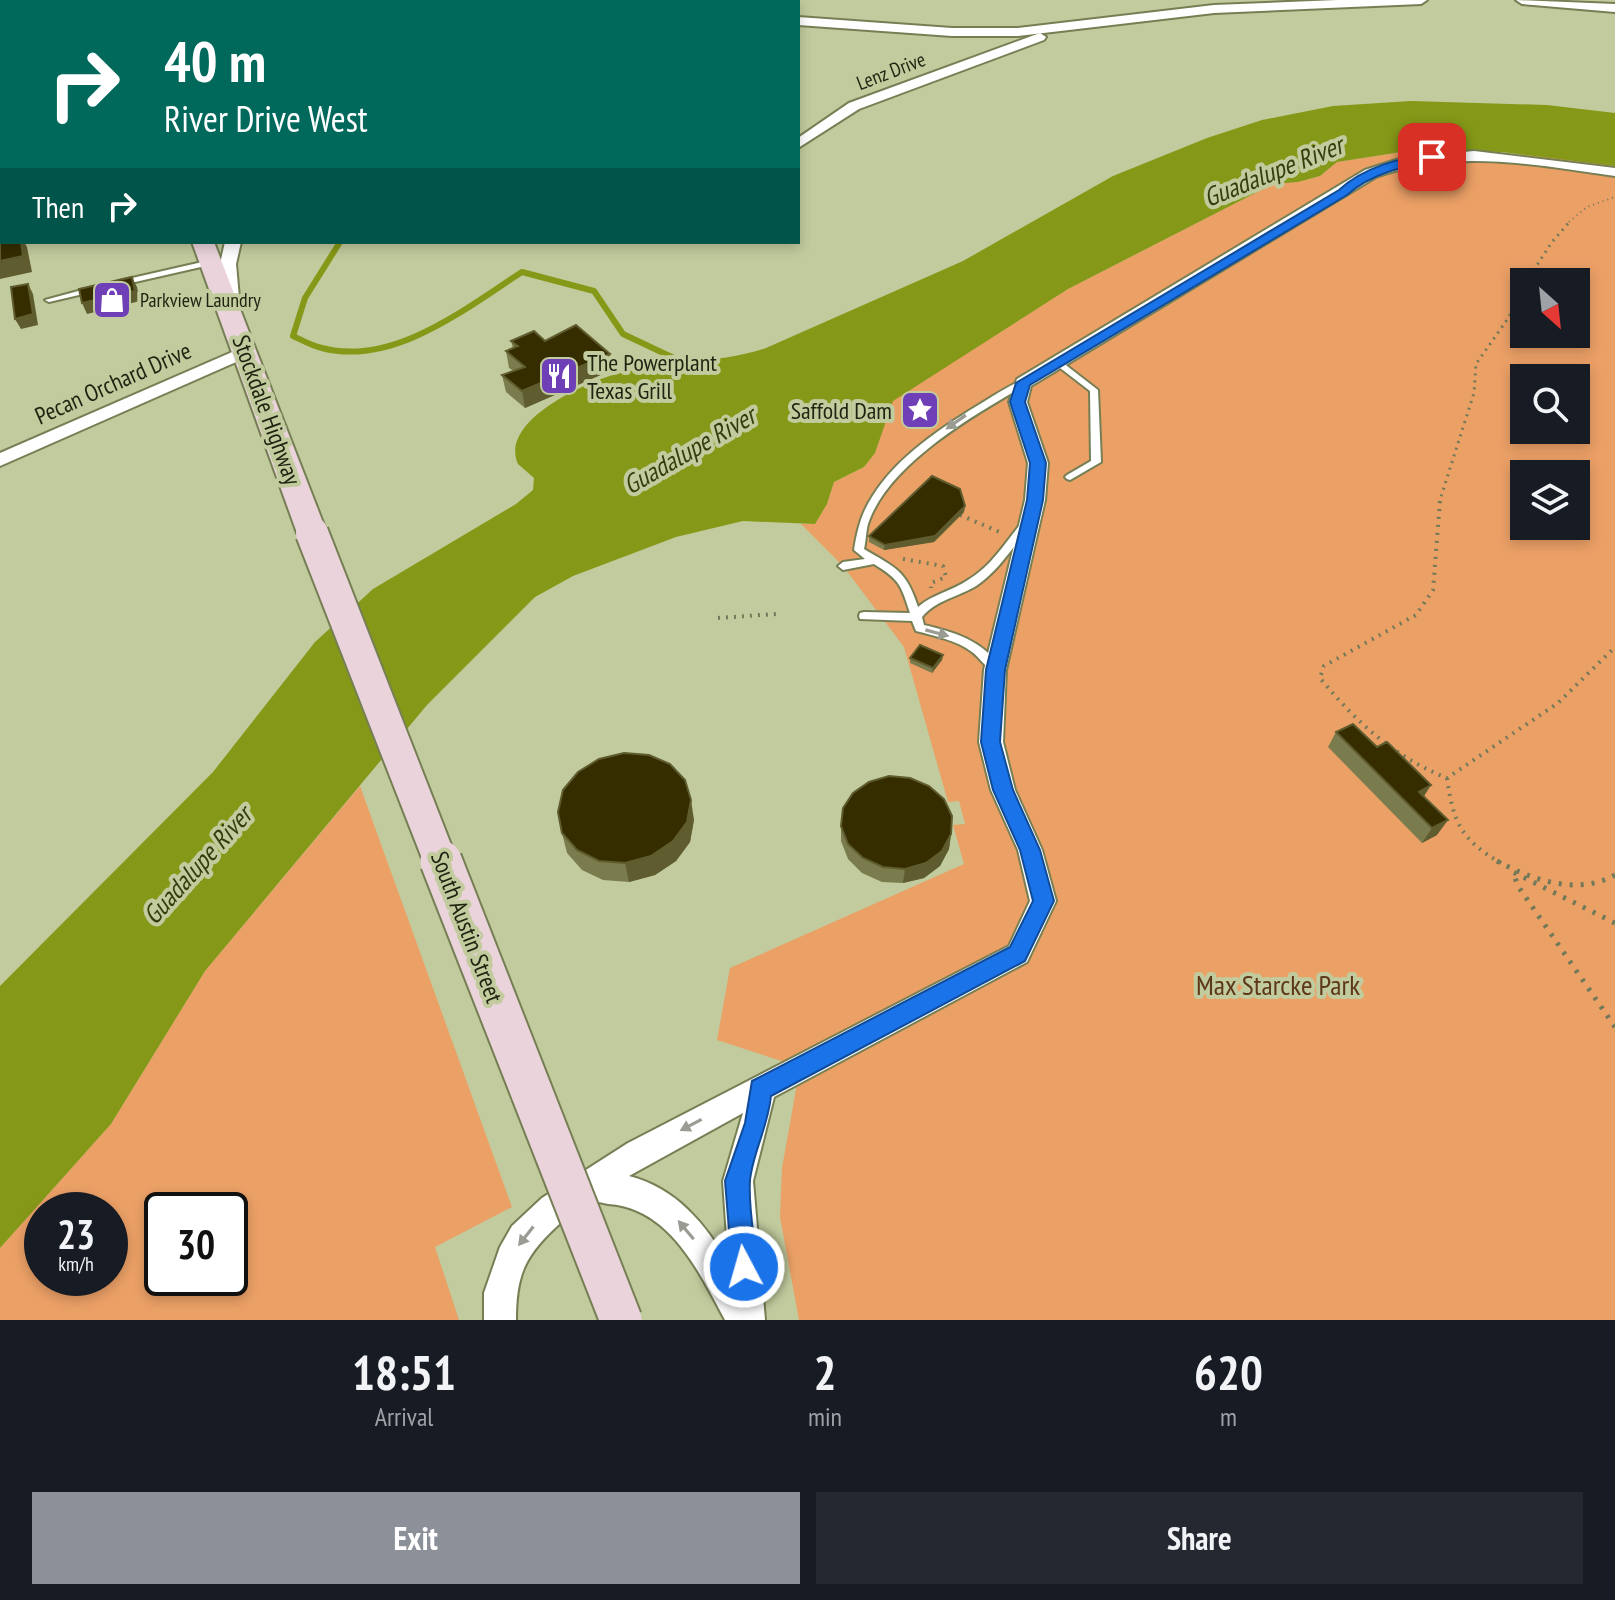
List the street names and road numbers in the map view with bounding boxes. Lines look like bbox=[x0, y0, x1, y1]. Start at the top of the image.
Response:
street label: Lenz Drive bbox=[853, 46, 929, 96]
street label: Stockdale Highway bbox=[226, 331, 308, 489]
street label: Pecan Orchard Drive bbox=[30, 335, 196, 431]
street label: South Austin Street bbox=[424, 847, 510, 1007]

